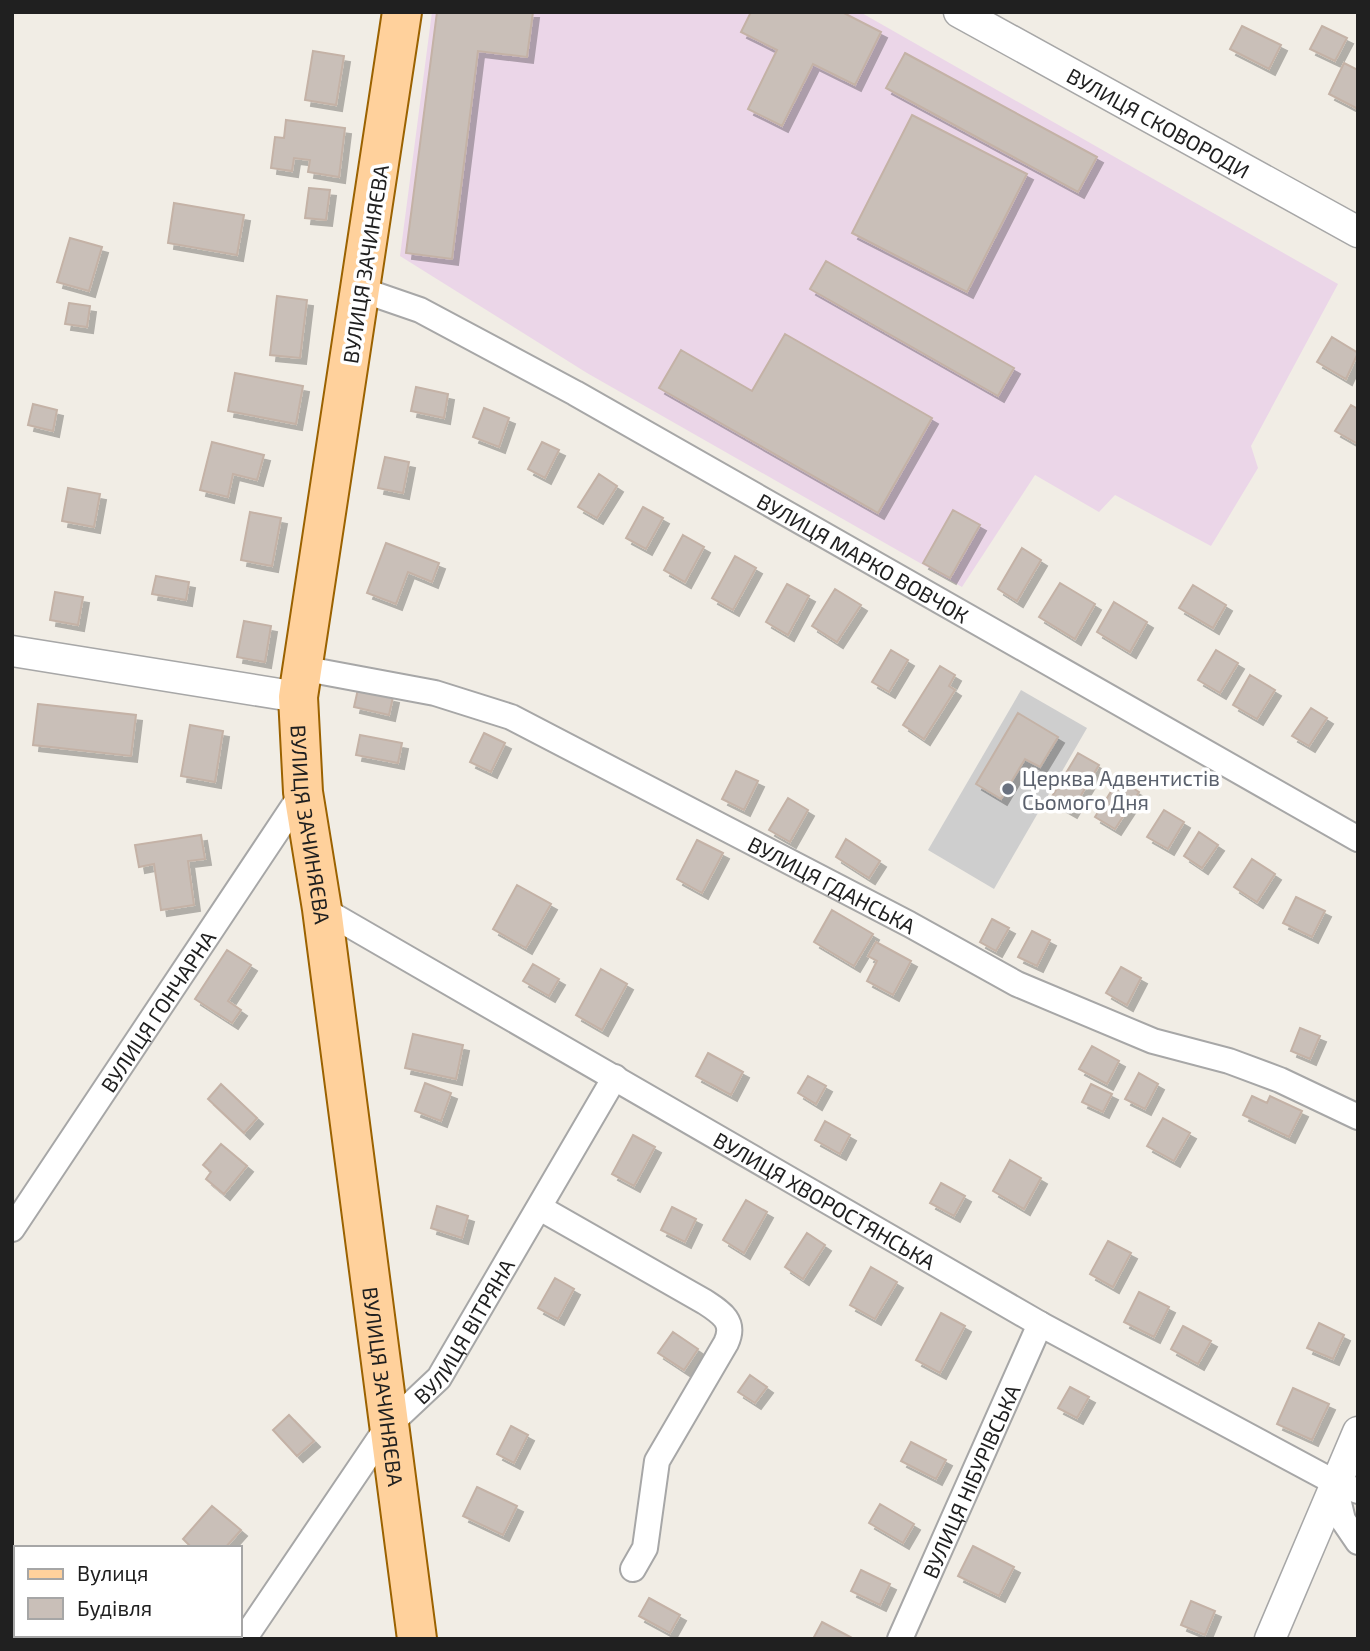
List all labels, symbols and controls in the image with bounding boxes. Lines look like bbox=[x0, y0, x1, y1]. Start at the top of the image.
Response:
street label: ВУЛИЦЯ СКОВОРОДИ bbox=[1063, 62, 1254, 182]
street label: ВУЛИЦЯ ЗАЧИНЯЄВА bbox=[337, 163, 393, 365]
street label: ВУЛИЦЯ МАРКО ВОВЧОК bbox=[753, 487, 973, 627]
street label: ВУЛИЦЯ ЗАЧИНЯЄВА bbox=[287, 724, 336, 925]
place label: Церква Адвентистів Сьомого Дня bbox=[1022, 765, 1220, 814]
marker: Церква Адвентистів Сьомого Дня bbox=[1000, 781, 1016, 797]
street label: ВУЛИЦЯ ГДАНСЬКА bbox=[744, 830, 920, 938]
street label: ВУЛИЦЯ ГОНЧАРНА bbox=[95, 926, 220, 1096]
street label: ВУЛИЦЯ ХВОРОСТЯНСЬКА bbox=[710, 1126, 940, 1274]
street label: ВУЛИЦЯ ВІТРЯНА bbox=[408, 1254, 519, 1408]
street label: ВУЛИЦЯ ЗАЧИНЯЄВА bbox=[359, 1285, 409, 1488]
street label: ВУЛИЦЯ НІБУРІВСЬКА bbox=[916, 1380, 1024, 1582]
legend bbox=[14, 1546, 242, 1637]
text: Вулиця bbox=[77, 1560, 148, 1586]
text: Будівля bbox=[77, 1595, 152, 1621]

